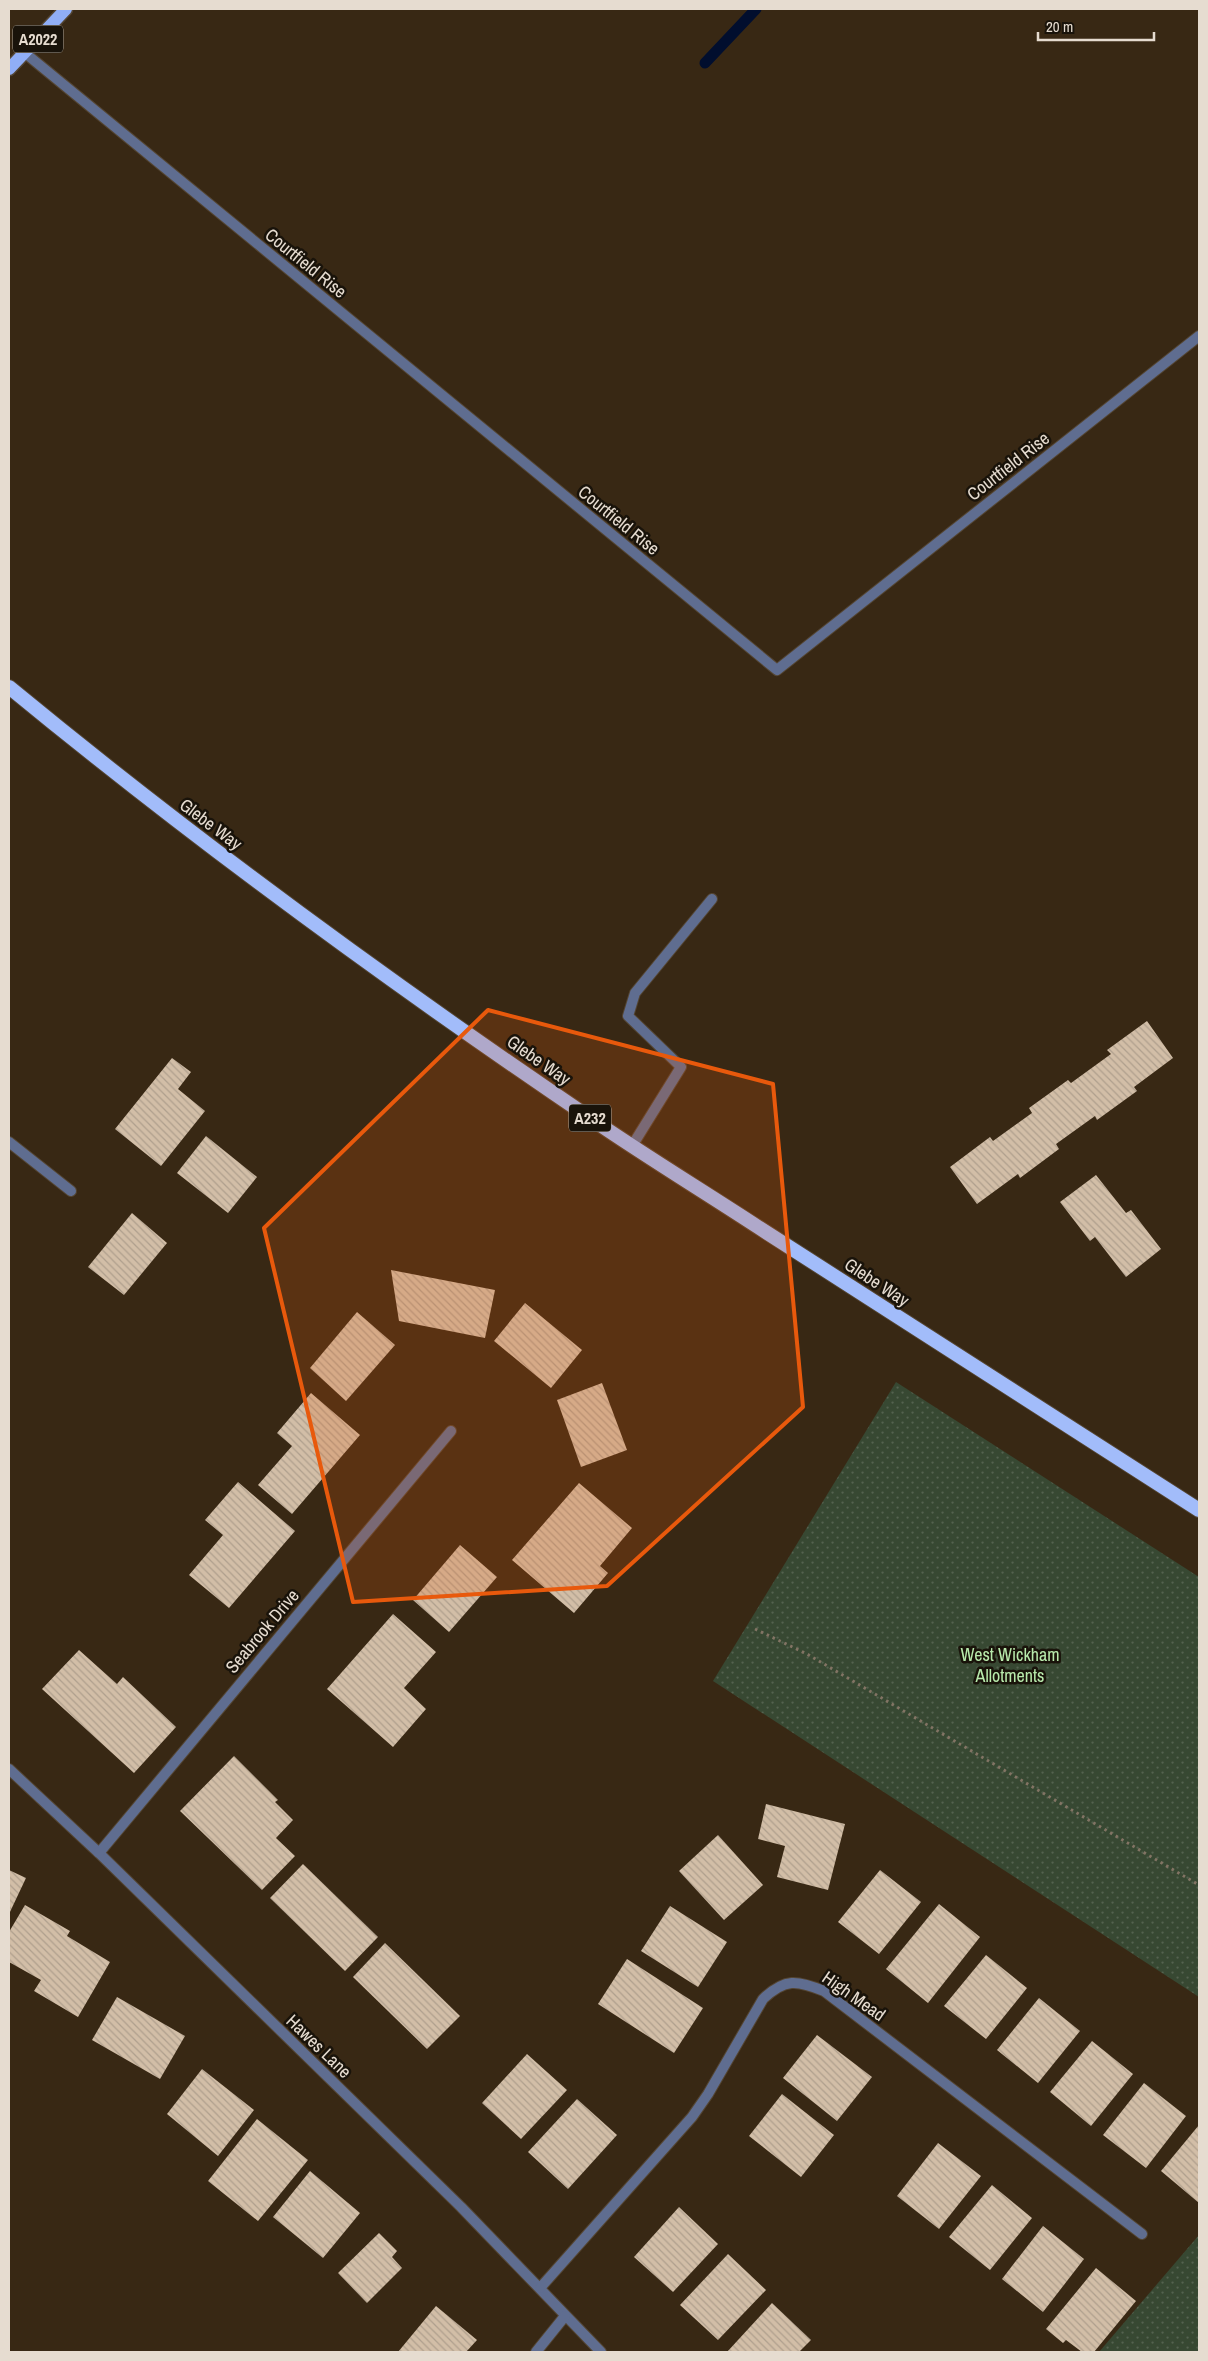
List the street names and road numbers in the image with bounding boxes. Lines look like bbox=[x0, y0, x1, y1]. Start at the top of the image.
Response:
road number: A2022 bbox=[13, 26, 63, 52]
street label: Courtfield Rise bbox=[260, 222, 352, 304]
street label: Courtfield Rise bbox=[962, 426, 1054, 506]
street label: Courtfield Rise bbox=[573, 479, 665, 561]
street label: Glebe Way bbox=[175, 792, 248, 856]
street label: Glebe Way bbox=[502, 1029, 576, 1091]
road number: A232 bbox=[569, 1104, 611, 1132]
street label: Glebe Way bbox=[840, 1252, 915, 1313]
street label: Seabrook Drive bbox=[219, 1584, 305, 1678]
street label: High Mead bbox=[817, 1965, 891, 2027]
street label: Hawes Lane bbox=[281, 2009, 357, 2083]

